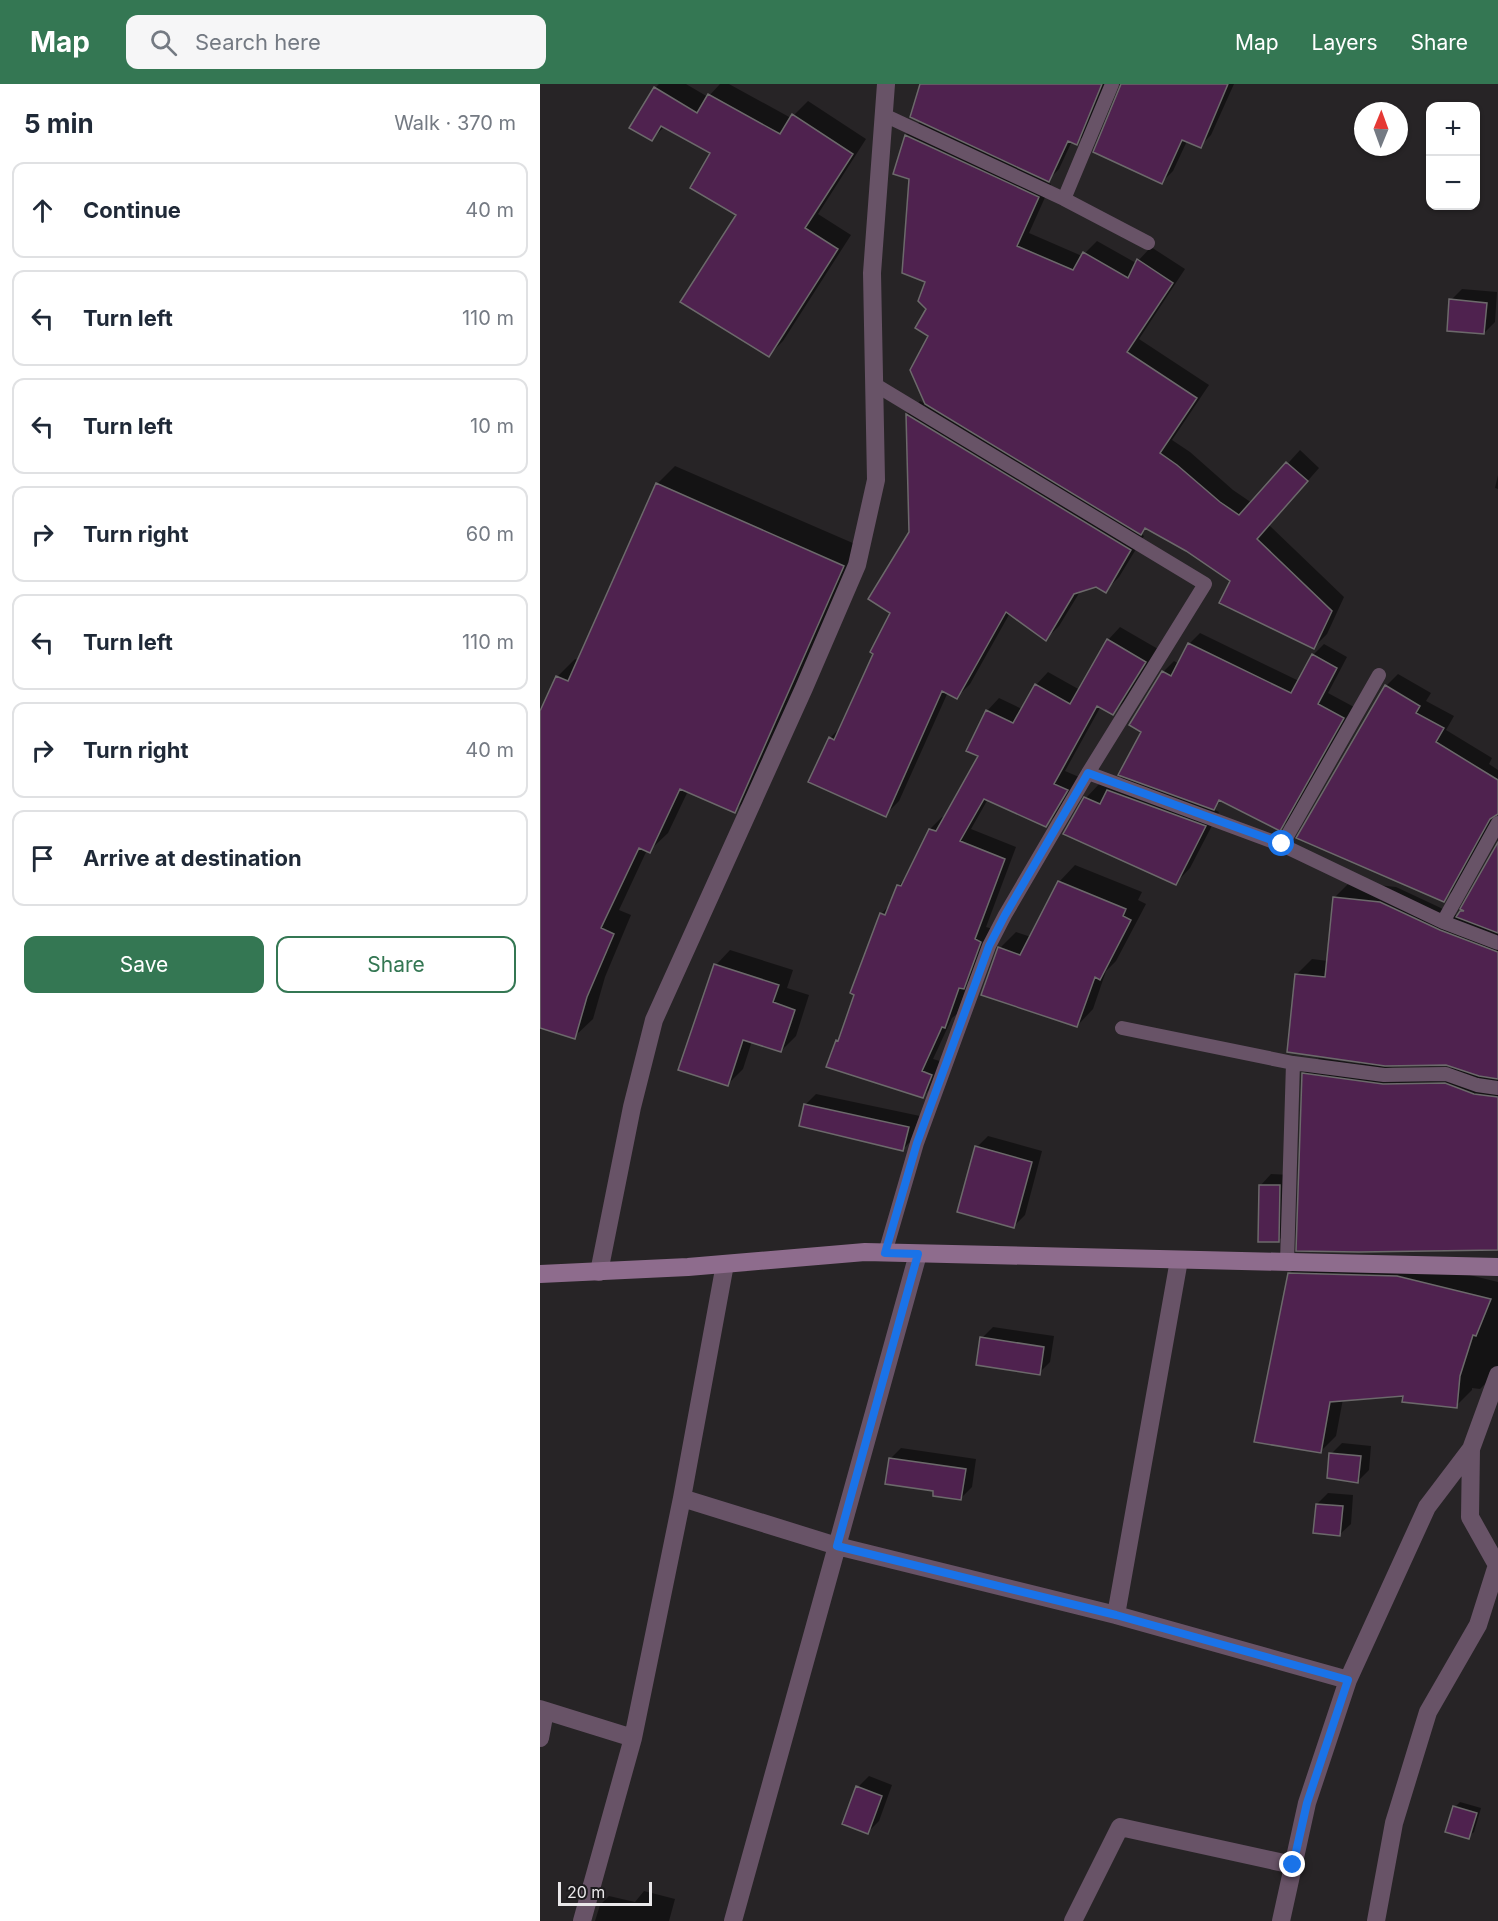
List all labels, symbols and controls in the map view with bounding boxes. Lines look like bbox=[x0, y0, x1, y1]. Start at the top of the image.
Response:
search box bbox=[126, 15, 546, 69]
text: Map bbox=[30, 25, 90, 59]
icon: search bbox=[147, 26, 180, 59]
text: Search here bbox=[195, 29, 321, 55]
text: Map bbox=[1235, 30, 1279, 55]
text: Layers bbox=[1312, 30, 1378, 55]
text: Share bbox=[1411, 30, 1468, 55]
north arrow bbox=[1354, 102, 1408, 156]
map controls bbox=[1426, 102, 1480, 210]
button: + bbox=[1426, 102, 1480, 156]
text: 5 min bbox=[24, 108, 94, 139]
text: Walk · 370 m bbox=[394, 111, 516, 135]
button: − bbox=[1426, 156, 1480, 210]
icon: ahead bbox=[26, 194, 59, 227]
text: Continue bbox=[83, 197, 181, 223]
text: 40 m bbox=[465, 198, 514, 222]
icon: left bbox=[26, 302, 59, 335]
text: Turn left bbox=[83, 305, 173, 331]
text: 110 m bbox=[462, 306, 514, 330]
icon: left bbox=[26, 410, 59, 443]
text: Turn left bbox=[83, 413, 173, 439]
text: 10 m bbox=[470, 414, 514, 438]
icon: right bbox=[26, 518, 59, 551]
text: Turn right bbox=[83, 521, 189, 547]
text: 60 m bbox=[466, 522, 514, 546]
icon: left bbox=[26, 626, 59, 659]
text: Turn left bbox=[83, 629, 173, 655]
text: 110 m bbox=[462, 630, 514, 654]
icon: right bbox=[26, 734, 59, 767]
text: Turn right bbox=[83, 737, 189, 763]
text: 40 m bbox=[465, 738, 514, 762]
route start bbox=[1268, 830, 1294, 856]
icon: arrive bbox=[26, 842, 59, 875]
text: Arrive at destination bbox=[83, 845, 302, 871]
button: Save bbox=[24, 936, 264, 993]
button: Share bbox=[276, 936, 516, 993]
route end bbox=[1279, 1851, 1305, 1877]
scale bar bbox=[558, 1879, 652, 1906]
text: 20 m bbox=[567, 1882, 605, 1902]

